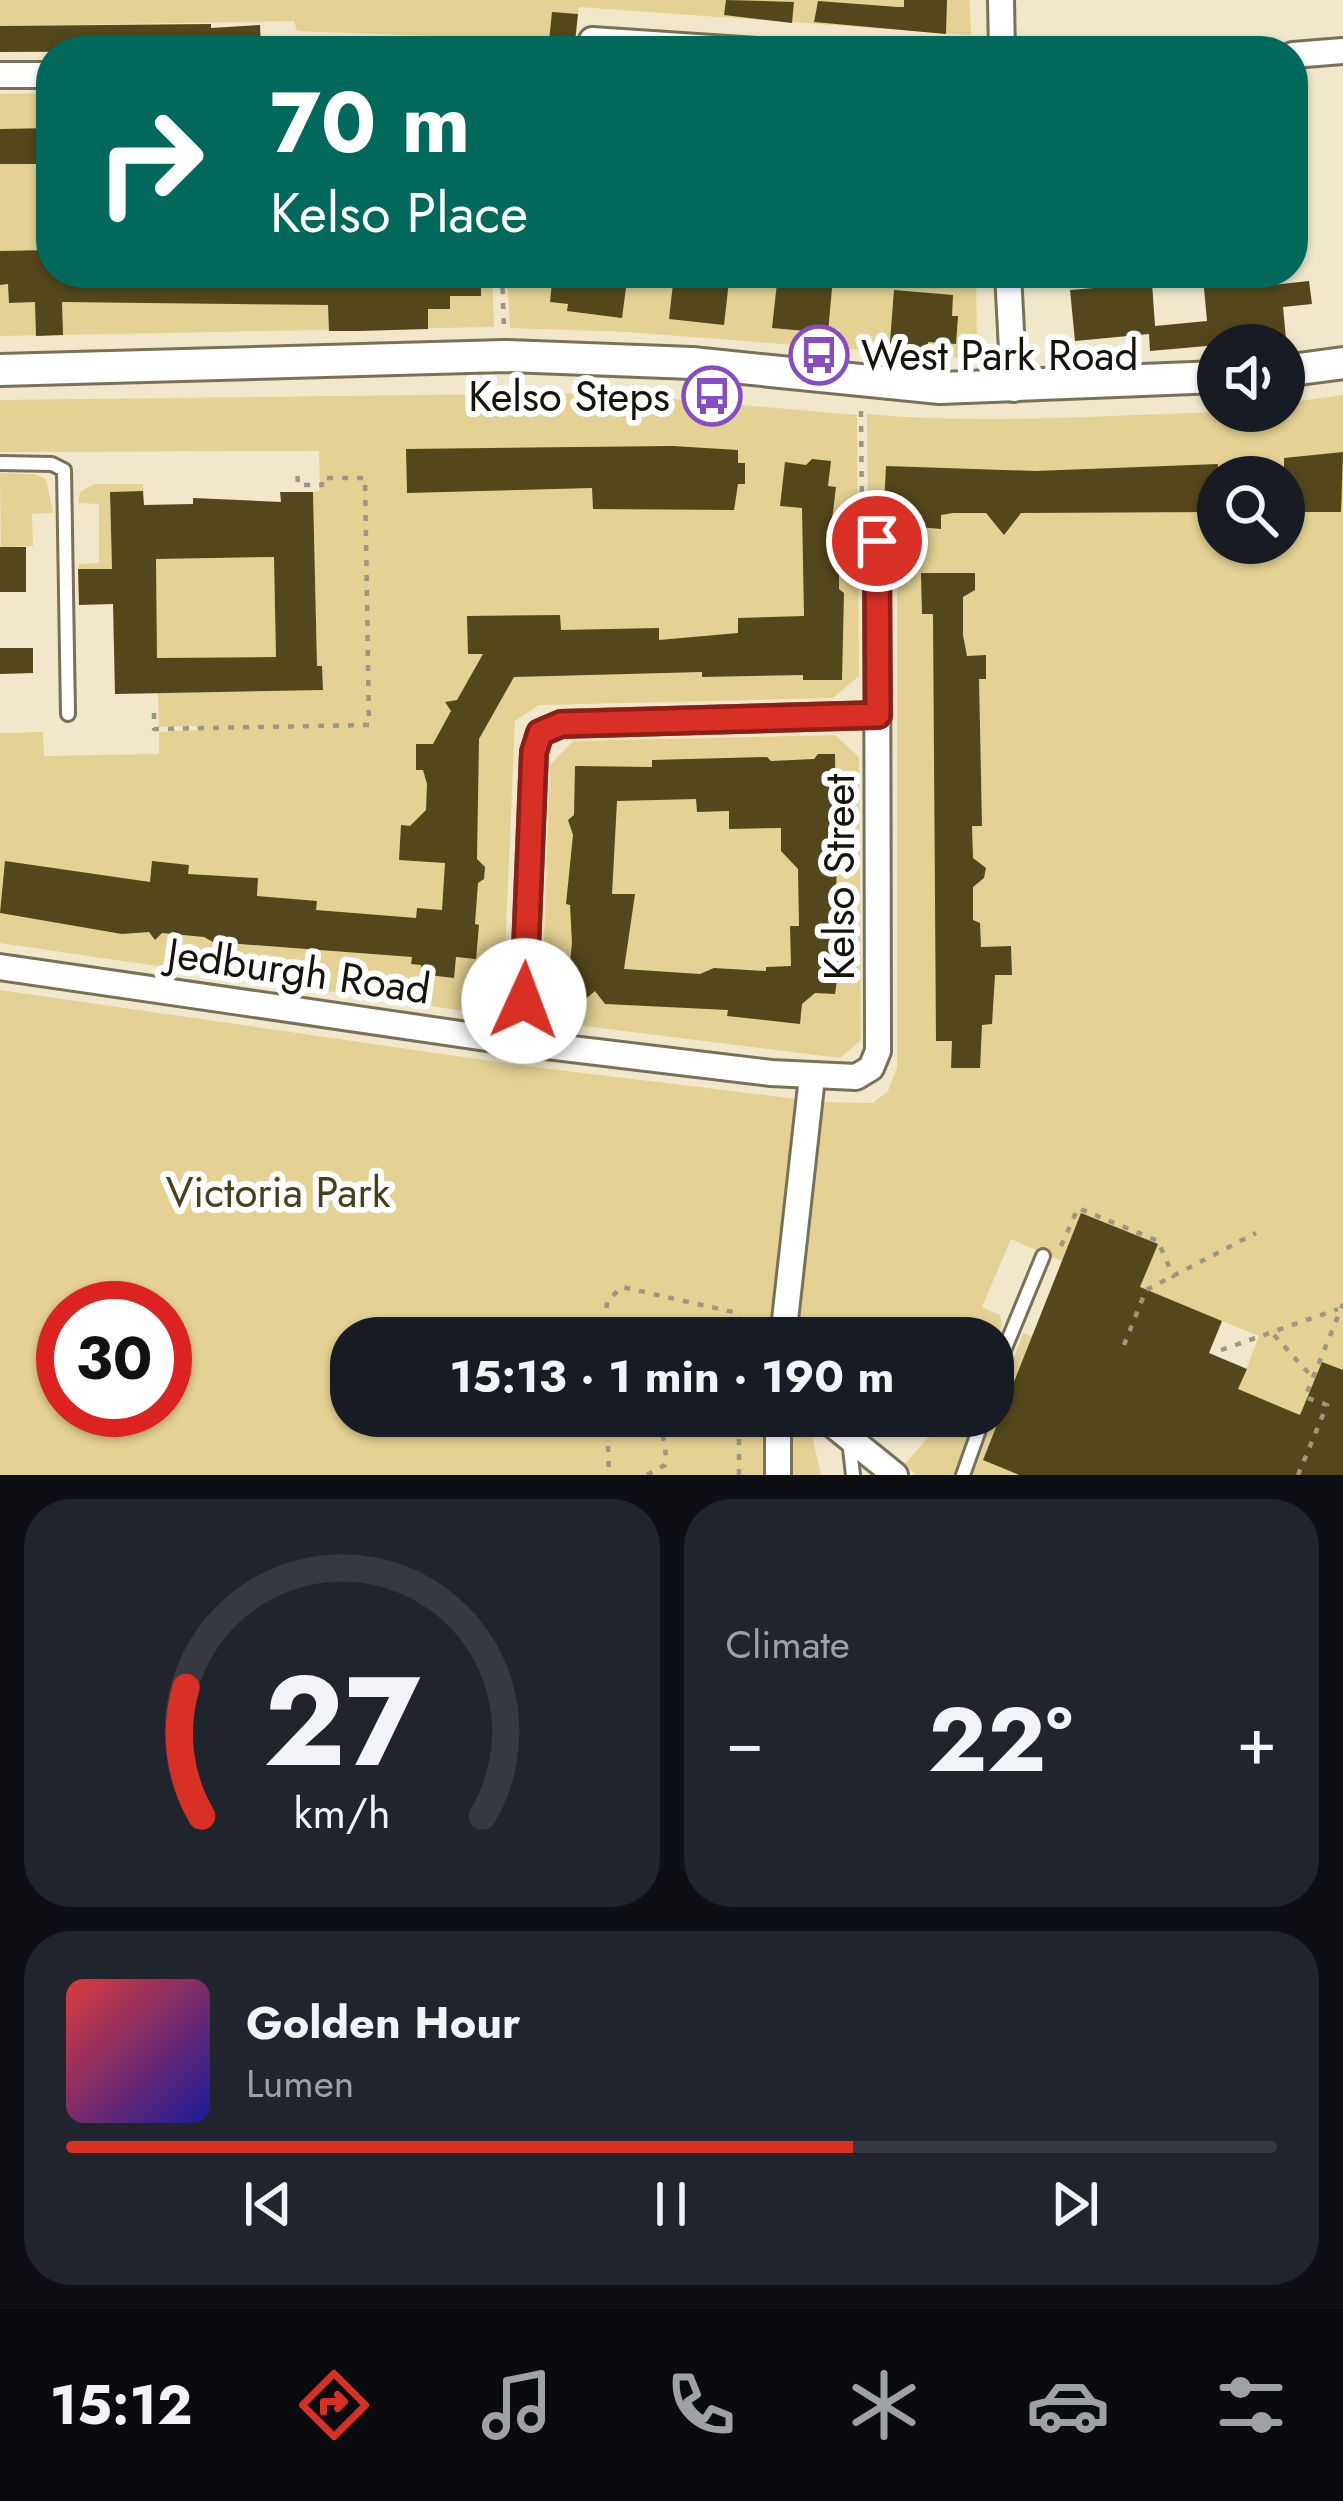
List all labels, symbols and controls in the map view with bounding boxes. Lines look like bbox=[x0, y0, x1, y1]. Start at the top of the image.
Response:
text: 70 m bbox=[270, 62, 470, 184]
icon: right bbox=[72, 84, 228, 240]
text: Kelso Place bbox=[270, 174, 528, 252]
bus stop icon: West Park Road bbox=[788, 324, 850, 386]
map controls bbox=[1197, 324, 1305, 564]
button: sound bbox=[1197, 324, 1305, 432]
place label: West Park Road bbox=[861, 325, 1139, 386]
bus stop icon: Kelso Steps bbox=[681, 365, 743, 427]
place label: Kelso Steps bbox=[468, 366, 670, 427]
button: search bbox=[1197, 456, 1305, 564]
pin bbox=[826, 490, 928, 592]
icon: arrive bbox=[844, 508, 910, 574]
street label: Kelso Street bbox=[809, 774, 870, 980]
street label: Jedburgh Road bbox=[159, 922, 434, 1020]
position arrow bbox=[461, 938, 587, 1064]
park label: Victoria Park bbox=[166, 1162, 391, 1223]
speed limit sign: 30 bbox=[36, 1281, 192, 1437]
text: 15:13 · 1 min · 190 m bbox=[449, 1344, 895, 1409]
text: Climate bbox=[726, 1616, 850, 1673]
text: 27 bbox=[263, 1631, 420, 1812]
text: 22° bbox=[928, 1675, 1073, 1805]
text: − bbox=[726, 1693, 764, 1789]
text: + bbox=[1236, 1693, 1277, 1789]
text: km/h bbox=[293, 1782, 390, 1844]
text: Golden Hour bbox=[246, 1990, 521, 2055]
text: Lumen bbox=[246, 2055, 354, 2112]
icon: previous bbox=[235, 2171, 301, 2237]
icon: pause bbox=[638, 2171, 704, 2237]
icon: next bbox=[1042, 2171, 1108, 2237]
icon: directions bbox=[292, 2363, 376, 2447]
icon: music bbox=[475, 2363, 559, 2447]
icon: phone bbox=[659, 2363, 743, 2447]
icon: climate bbox=[842, 2363, 926, 2447]
icon: car bbox=[1026, 2363, 1110, 2447]
icon: filters bbox=[1209, 2363, 1293, 2447]
text: 15:12 bbox=[50, 2366, 192, 2444]

